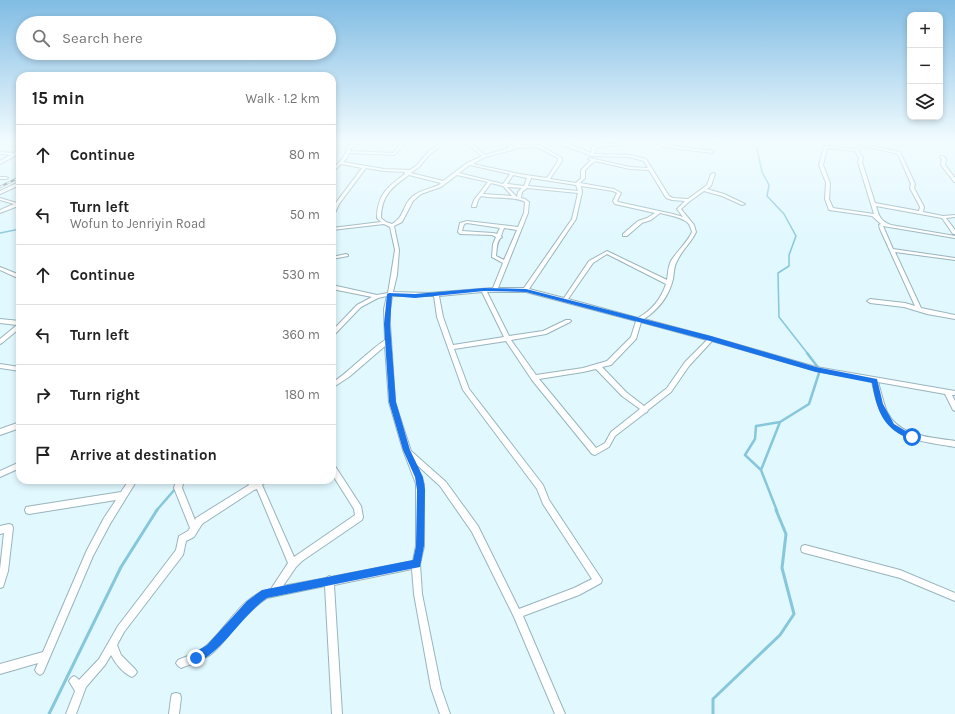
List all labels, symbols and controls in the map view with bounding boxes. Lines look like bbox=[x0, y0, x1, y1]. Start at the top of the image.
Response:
map controls bbox=[907, 12, 943, 120]
button: + bbox=[907, 12, 943, 48]
search box bbox=[16, 16, 336, 60]
icon: search bbox=[30, 27, 52, 49]
text: Search here bbox=[62, 29, 143, 47]
button: − bbox=[907, 48, 943, 84]
button: layers bbox=[907, 84, 943, 120]
text: 15 min bbox=[32, 88, 85, 108]
text: Walk · 1.2 km bbox=[245, 91, 320, 106]
icon: ahead bbox=[32, 144, 54, 166]
text: Continue bbox=[70, 146, 135, 164]
text: 80 m bbox=[289, 147, 320, 162]
text: Turn left bbox=[70, 198, 129, 216]
icon: left bbox=[32, 204, 54, 226]
text: 50 m bbox=[290, 207, 320, 222]
text: Wofun to Jenriyin Road bbox=[70, 216, 206, 231]
icon: ahead bbox=[32, 264, 54, 286]
text: Continue bbox=[70, 266, 135, 284]
text: 530 m bbox=[282, 267, 320, 282]
icon: left bbox=[32, 324, 54, 346]
text: Turn left bbox=[70, 326, 129, 344]
text: 360 m bbox=[282, 327, 320, 342]
icon: right bbox=[32, 384, 54, 406]
text: Turn right bbox=[70, 386, 140, 404]
text: 180 m bbox=[285, 387, 320, 402]
route start bbox=[903, 428, 921, 446]
icon: arrive bbox=[32, 444, 54, 466]
text: Arrive at destination bbox=[70, 446, 217, 464]
route end bbox=[187, 649, 205, 667]

